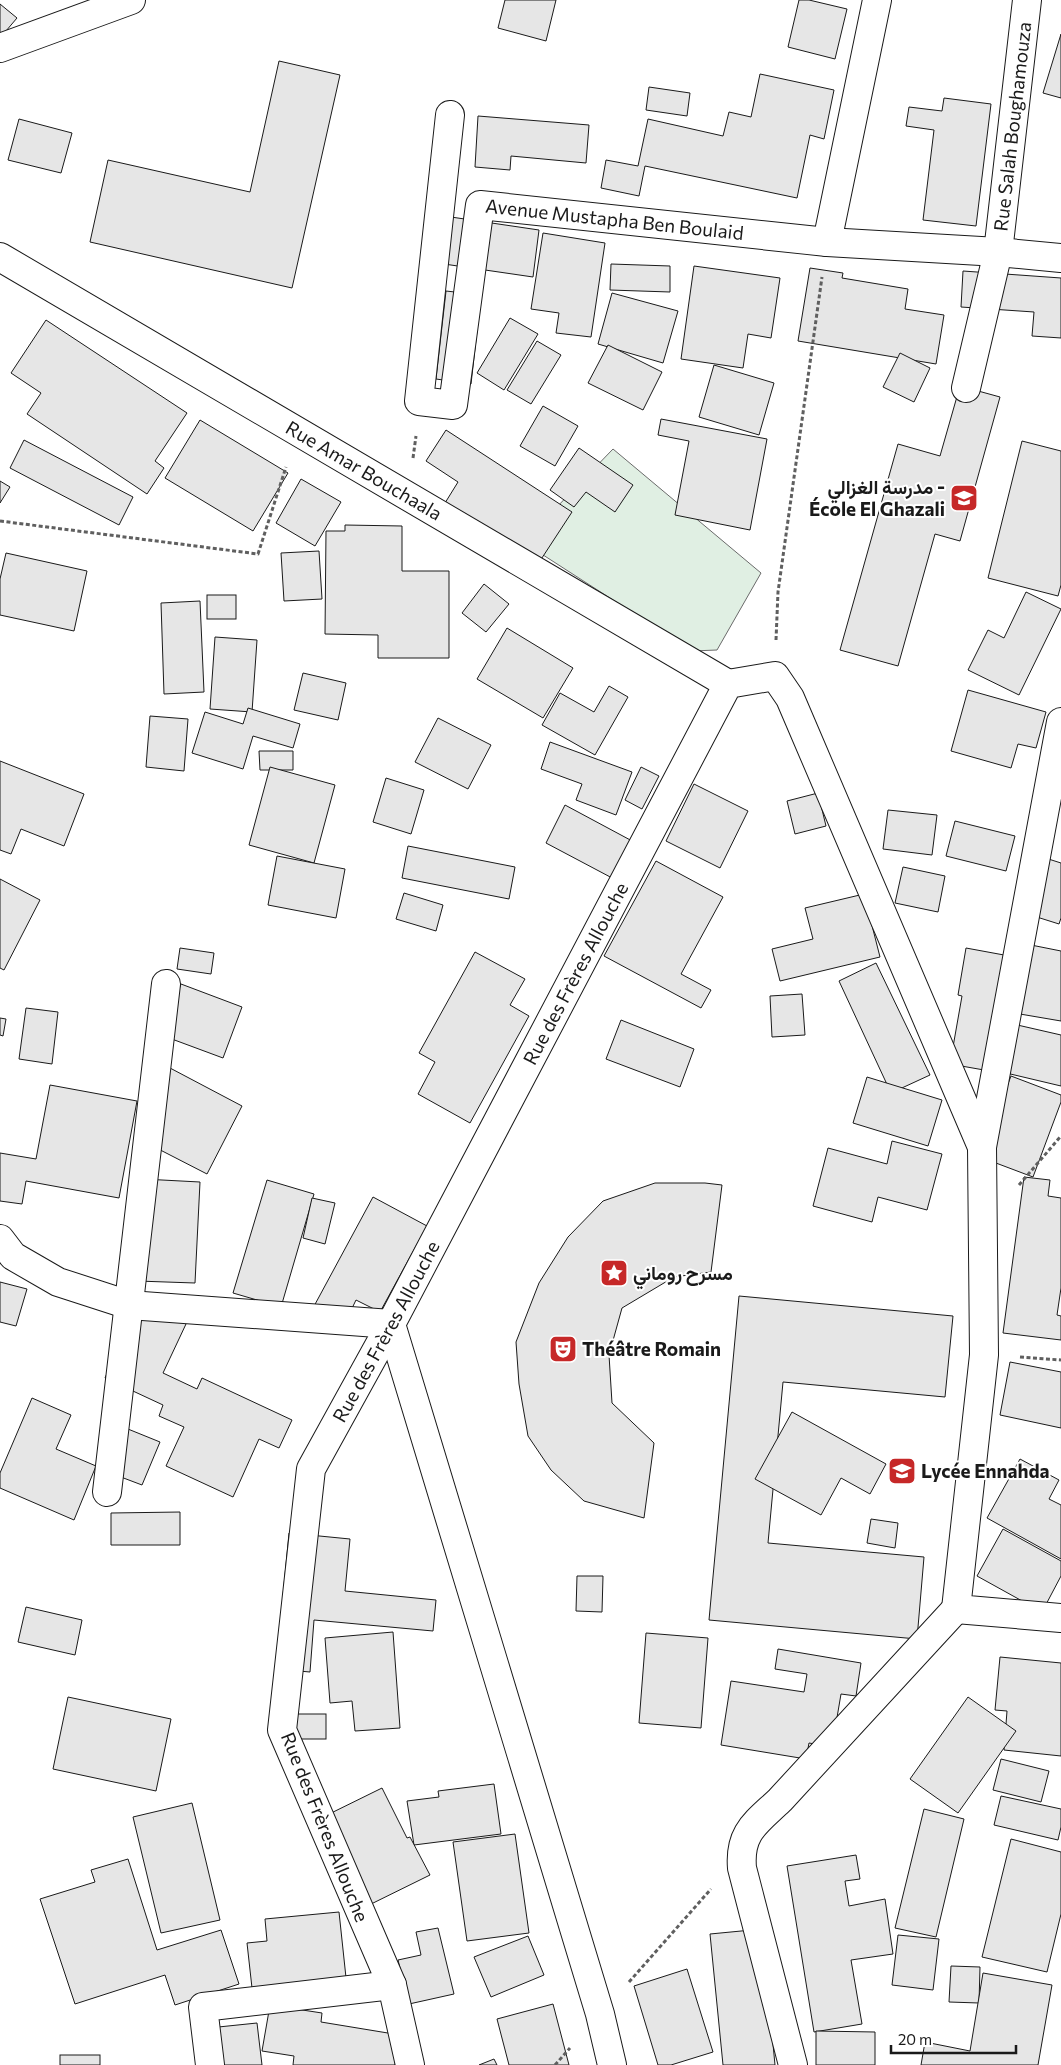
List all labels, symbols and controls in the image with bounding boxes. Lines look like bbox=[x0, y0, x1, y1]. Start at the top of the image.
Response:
street label: Rue Salah Boughamouza bbox=[988, 21, 1035, 232]
street label: Avenue Mustapha Ben Boulaid bbox=[484, 194, 745, 244]
street label: Rue Amar Bouchaala bbox=[282, 415, 446, 525]
place label: مدرسة الغزالي - École El Ghazali bbox=[809, 475, 945, 520]
school or university icon: مدرسة الغزالي - École El Ghazali bbox=[949, 483, 979, 513]
street label: Rue des Frères Allouche bbox=[518, 878, 633, 1068]
street label: Rue des Frères Allouche bbox=[327, 1237, 444, 1426]
place icon: مسرح روماني bbox=[599, 1258, 629, 1288]
place label: مسرح روماني bbox=[633, 1261, 733, 1290]
theatre icon: Théâtre Romain bbox=[548, 1334, 578, 1364]
place label: Théâtre Romain bbox=[582, 1337, 721, 1360]
school or university icon: Lycée Ennahda bbox=[887, 1456, 917, 1486]
place label: Lycée Ennahda bbox=[921, 1459, 1050, 1482]
street label: Rue des Frères Allouche bbox=[277, 1729, 374, 1925]
scale bar bbox=[891, 2022, 1016, 2054]
text: 20 m bbox=[898, 2030, 932, 2048]

